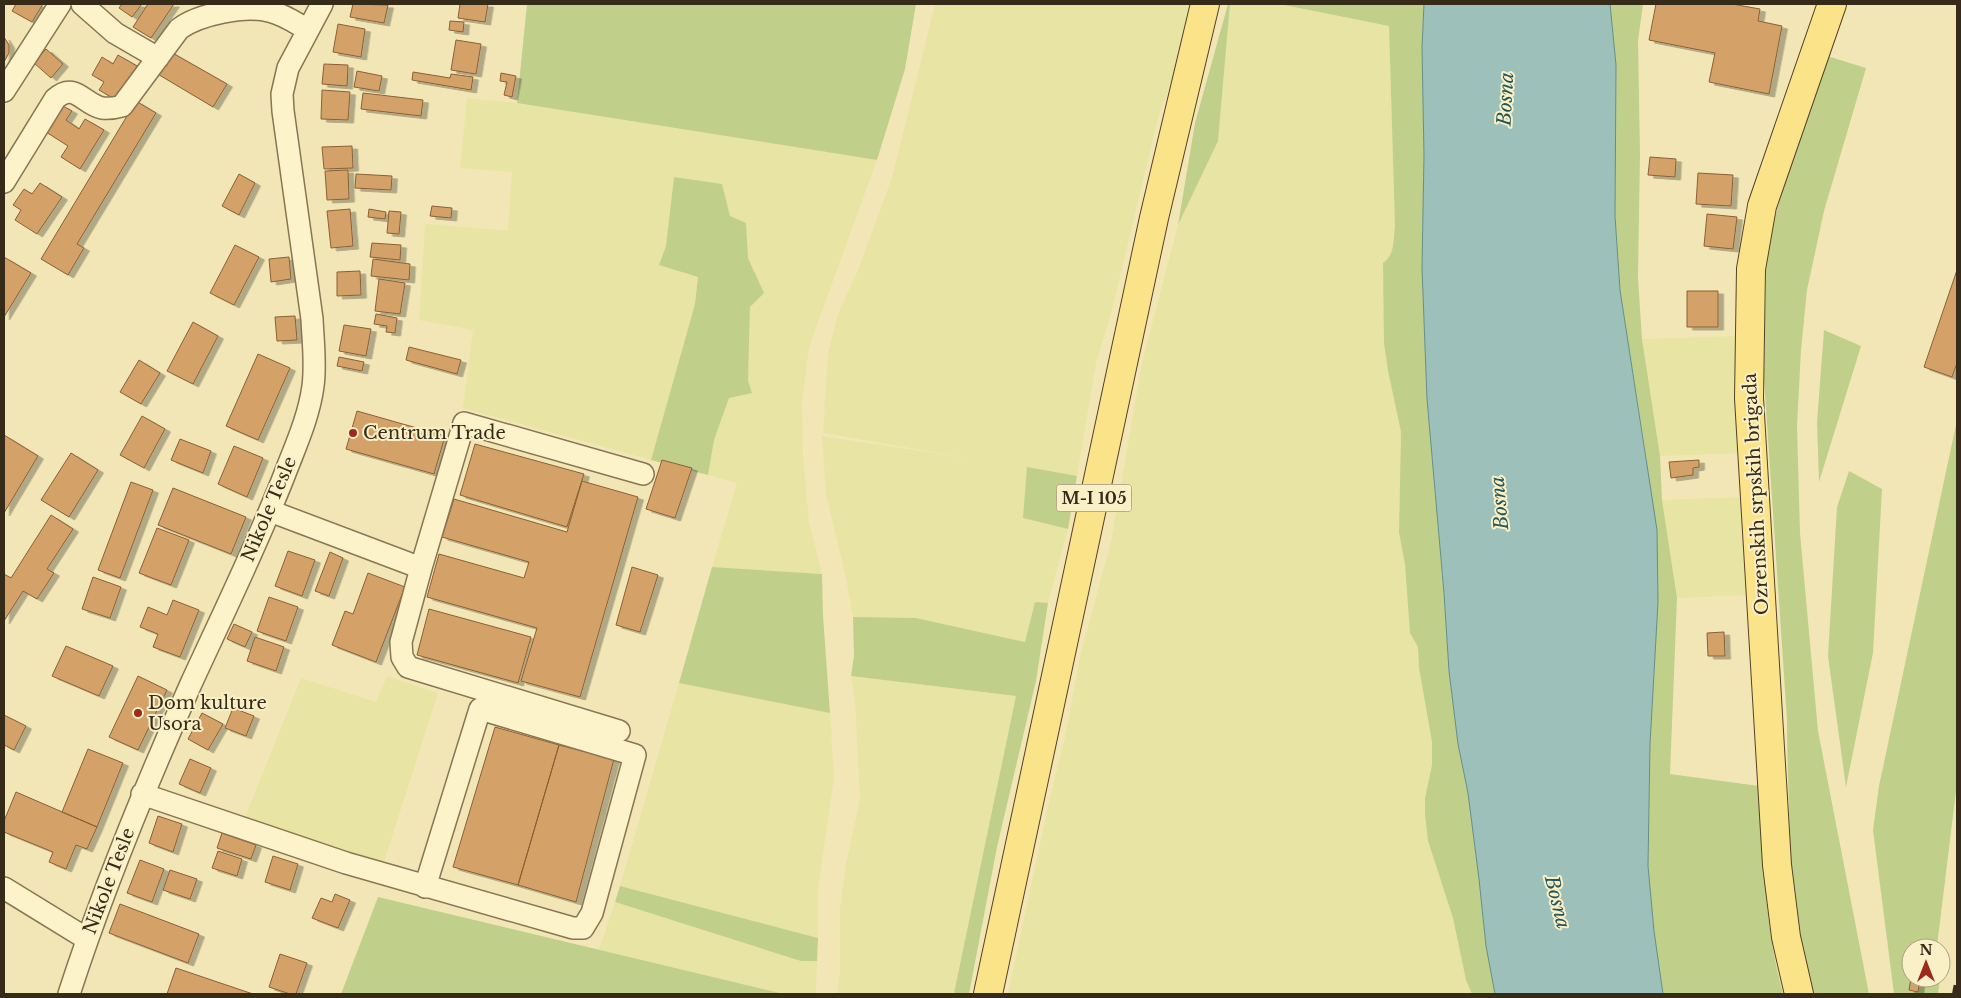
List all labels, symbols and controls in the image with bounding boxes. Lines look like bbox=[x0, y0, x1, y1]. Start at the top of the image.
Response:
water label: Bosna bbox=[1493, 71, 1518, 127]
street label: Ozrenskih srpskih brigada bbox=[1739, 372, 1773, 616]
place label: Centrum Trade bbox=[363, 422, 506, 444]
marker: Centrum Trade bbox=[347, 427, 359, 439]
street label: Nikole Tesle bbox=[237, 453, 301, 565]
water label: Bosna bbox=[1486, 475, 1513, 532]
road number: M-I 105 bbox=[1056, 484, 1132, 512]
place label: Dom kulture Usora bbox=[148, 692, 267, 735]
marker: Dom kulture Usora bbox=[132, 707, 144, 719]
street label: Nikole Tesle bbox=[79, 825, 139, 937]
water label: Bosna bbox=[1540, 872, 1575, 931]
north arrow bbox=[1901, 938, 1951, 988]
text: N bbox=[1919, 941, 1933, 959]

